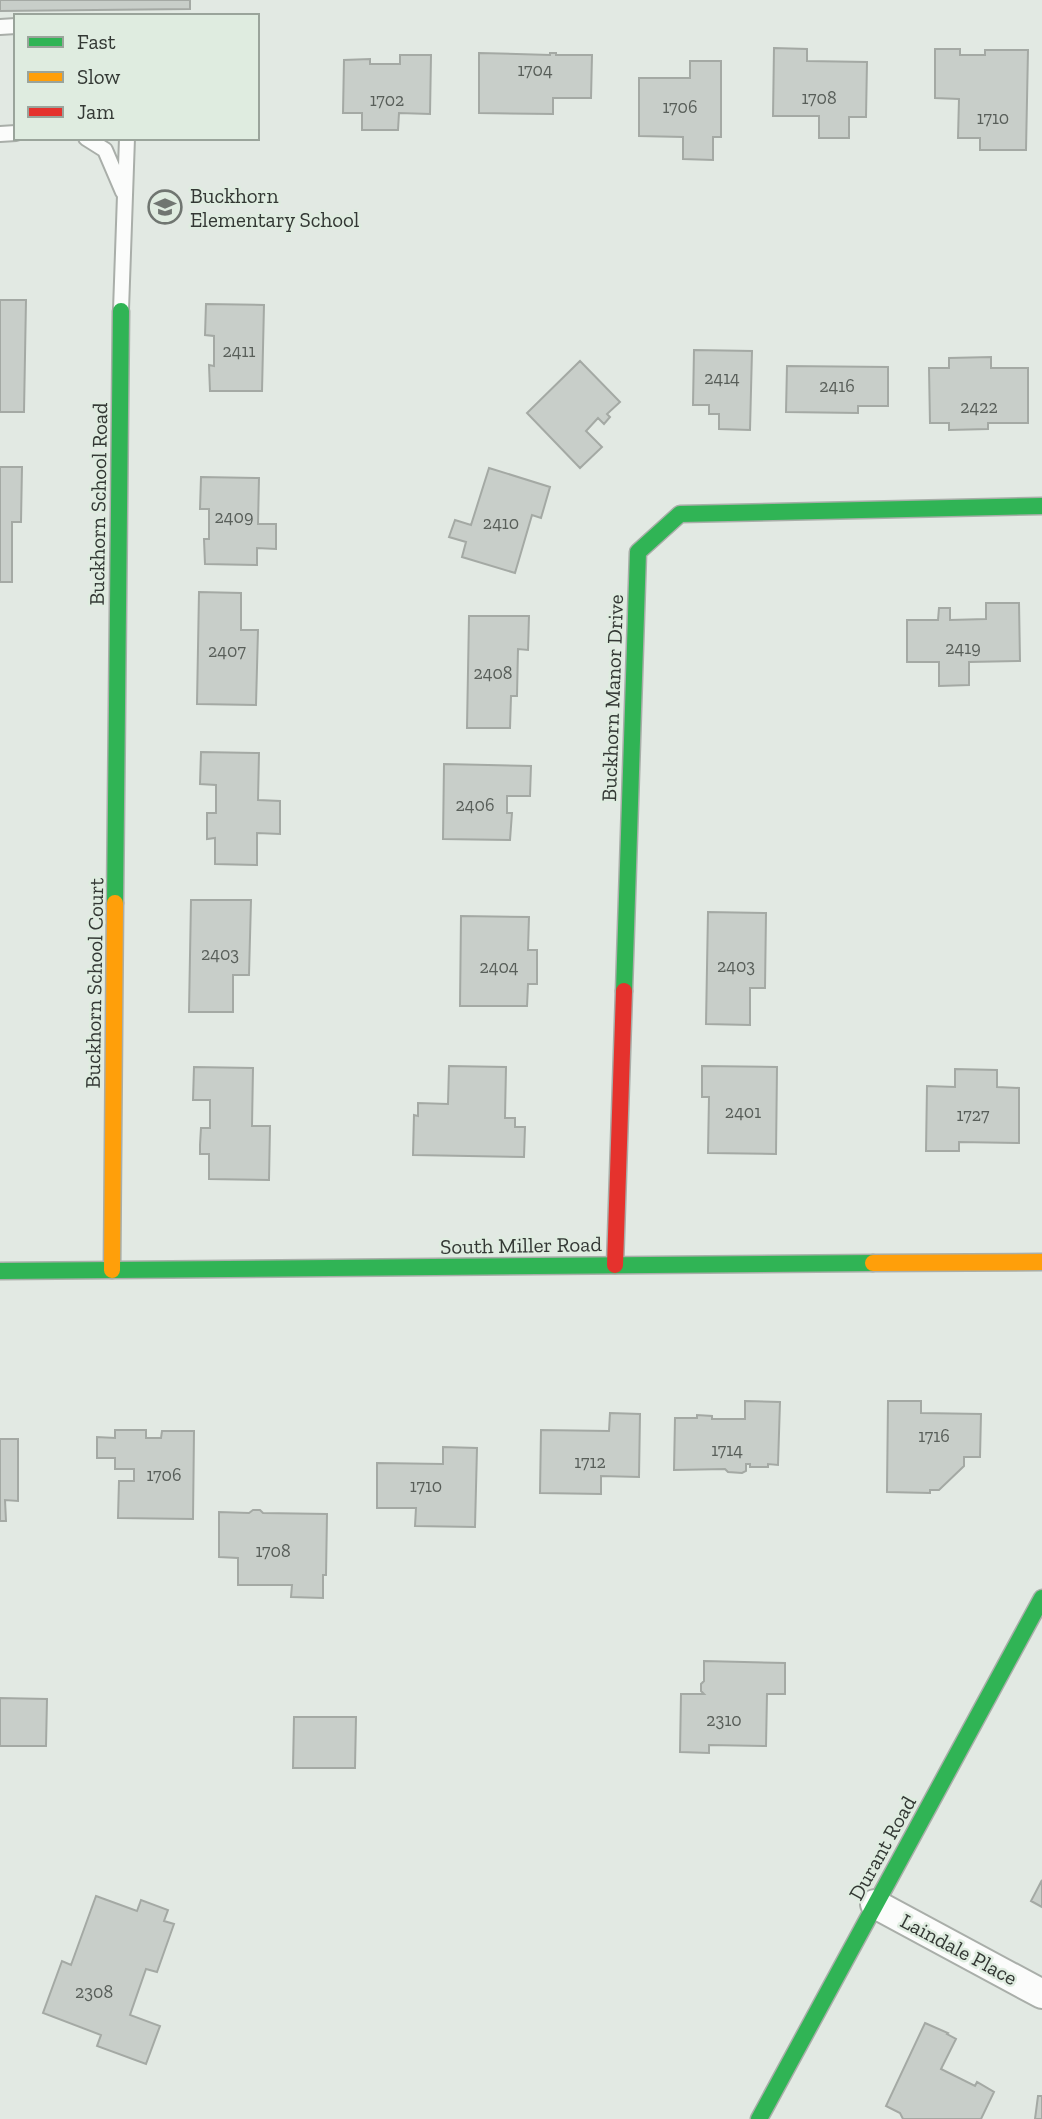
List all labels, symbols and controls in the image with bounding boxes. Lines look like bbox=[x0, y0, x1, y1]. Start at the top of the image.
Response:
legend bbox=[14, 14, 259, 140]
text: Fast bbox=[77, 29, 116, 54]
house number: 1704 bbox=[517, 59, 553, 81]
text: Slow bbox=[77, 64, 120, 89]
house number: 1708 bbox=[801, 87, 837, 109]
house number: 1702 bbox=[370, 89, 404, 111]
house number: 1706 bbox=[662, 96, 698, 118]
text: Jam bbox=[77, 99, 114, 124]
house number: 1710 bbox=[977, 107, 1009, 129]
place label: Buckhorn Elementary School bbox=[190, 183, 360, 232]
school or university icon: Buckhorn Elementary School bbox=[146, 188, 184, 226]
house number: 2411 bbox=[223, 340, 255, 362]
house number: 2414 bbox=[704, 367, 740, 389]
house number: 2416 bbox=[819, 375, 855, 397]
house number: 2422 bbox=[960, 396, 998, 418]
street label: Buckhorn School Road bbox=[84, 402, 112, 606]
house number: 2409 bbox=[215, 506, 253, 528]
house number: 2410 bbox=[483, 512, 519, 534]
street label: Buckhorn Manor Drive bbox=[596, 594, 628, 802]
house number: 2419 bbox=[945, 637, 981, 659]
house number: 2407 bbox=[208, 640, 246, 662]
house number: 2408 bbox=[473, 662, 513, 684]
house number: 2406 bbox=[456, 794, 494, 816]
street label: Buckhorn School Court bbox=[80, 877, 108, 1088]
house number: 2403 bbox=[201, 943, 239, 965]
house number: 2403 bbox=[717, 955, 755, 977]
house number: 2404 bbox=[479, 956, 519, 978]
house number: 2401 bbox=[725, 1101, 761, 1123]
house number: 1727 bbox=[957, 1104, 990, 1126]
street label: South Miller Road bbox=[440, 1231, 603, 1259]
house number: 1716 bbox=[918, 1425, 950, 1447]
house number: 1714 bbox=[711, 1439, 743, 1461]
house number: 1712 bbox=[574, 1451, 606, 1473]
house number: 1706 bbox=[146, 1464, 182, 1486]
house number: 1710 bbox=[410, 1475, 442, 1497]
house number: 1708 bbox=[255, 1540, 291, 1562]
house number: 2310 bbox=[706, 1709, 742, 1731]
street label: Durant Road bbox=[843, 1791, 921, 1904]
street label: Laindale Place bbox=[896, 1908, 1022, 1990]
house number: 2308 bbox=[75, 1981, 113, 2003]

